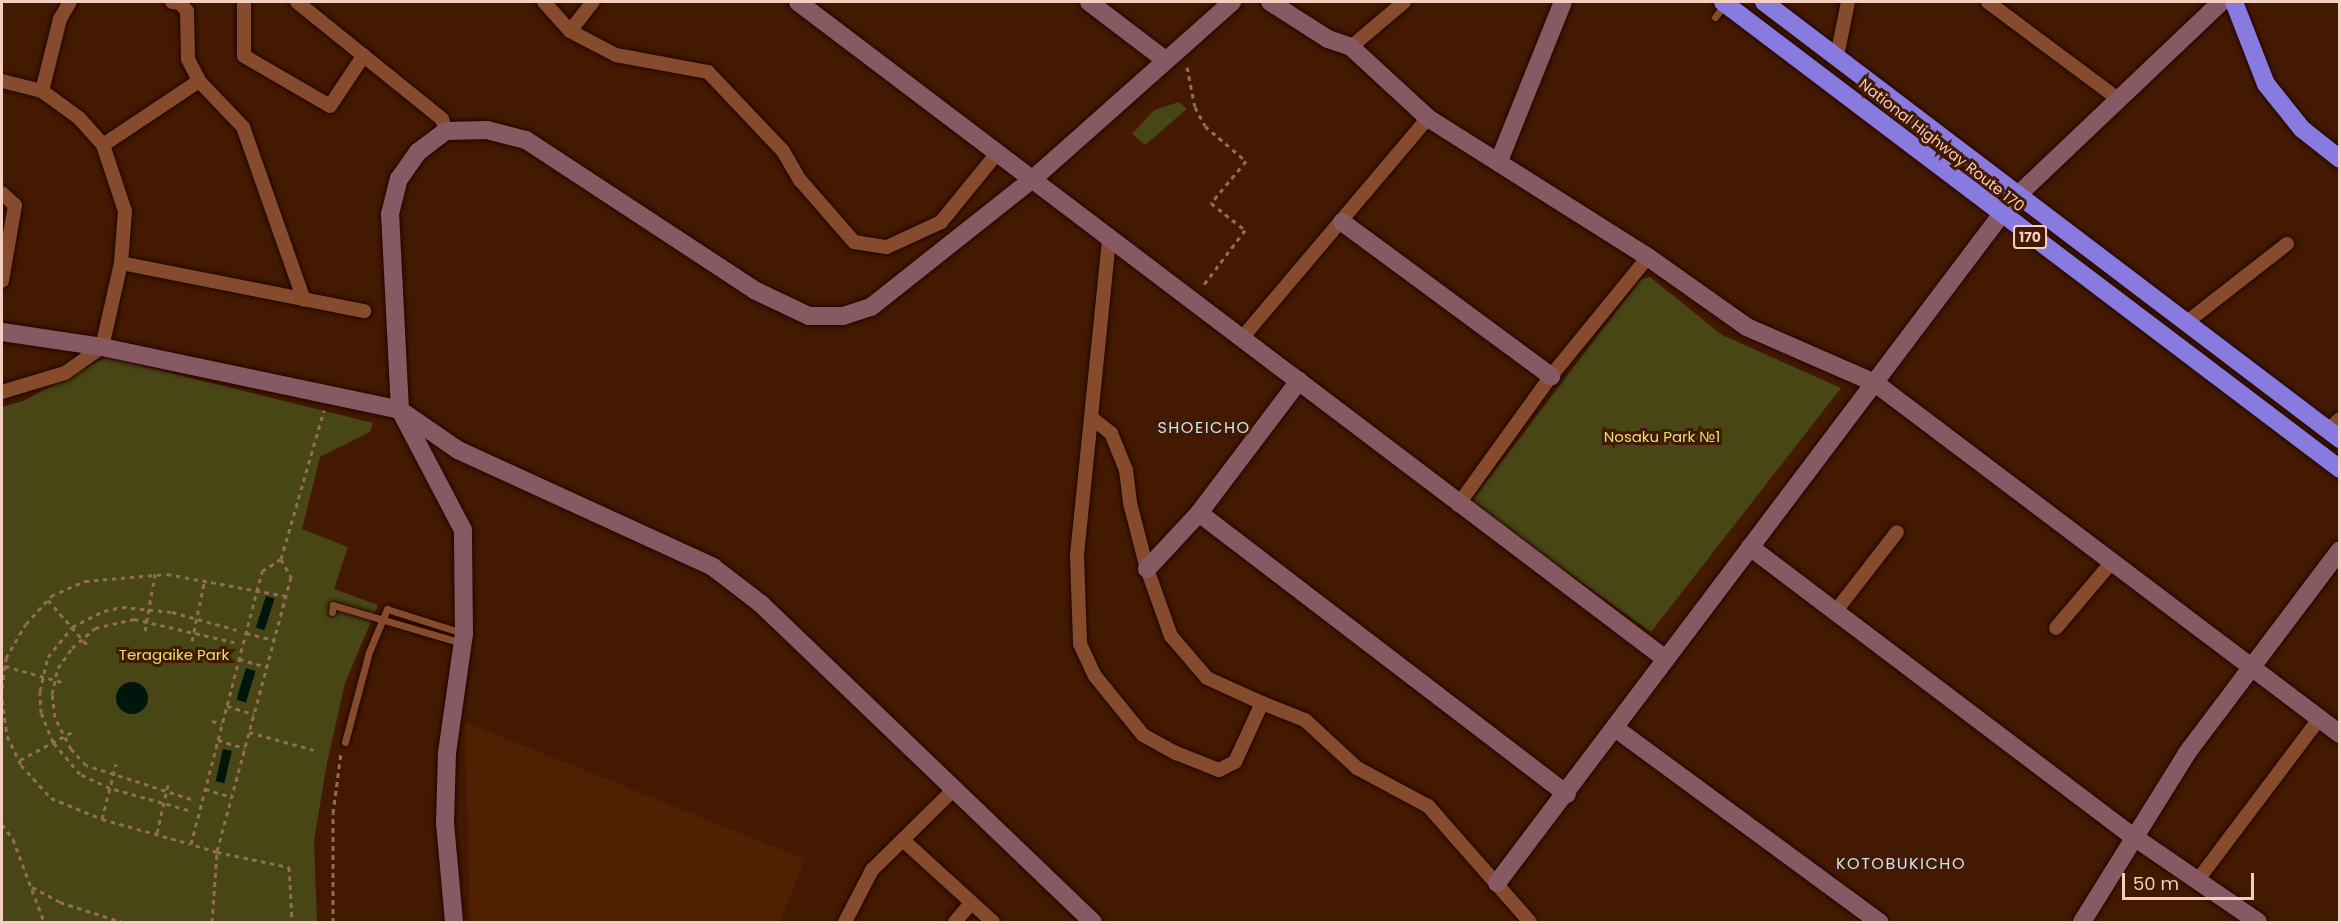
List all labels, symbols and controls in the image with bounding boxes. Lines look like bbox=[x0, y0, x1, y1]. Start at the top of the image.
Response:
street label: National Highway Route 170 bbox=[1856, 75, 2028, 215]
road number: 170 bbox=[2012, 226, 2048, 248]
district label: SHOEICHO bbox=[1157, 418, 1251, 438]
park label: Nosaku Park №1 bbox=[1604, 428, 1720, 446]
park label: Teragaike Park bbox=[119, 646, 229, 664]
district label: KOTOBUKICHO bbox=[1836, 854, 1966, 874]
scale bar bbox=[2125, 861, 2257, 899]
text: 50 m bbox=[2133, 871, 2179, 896]

